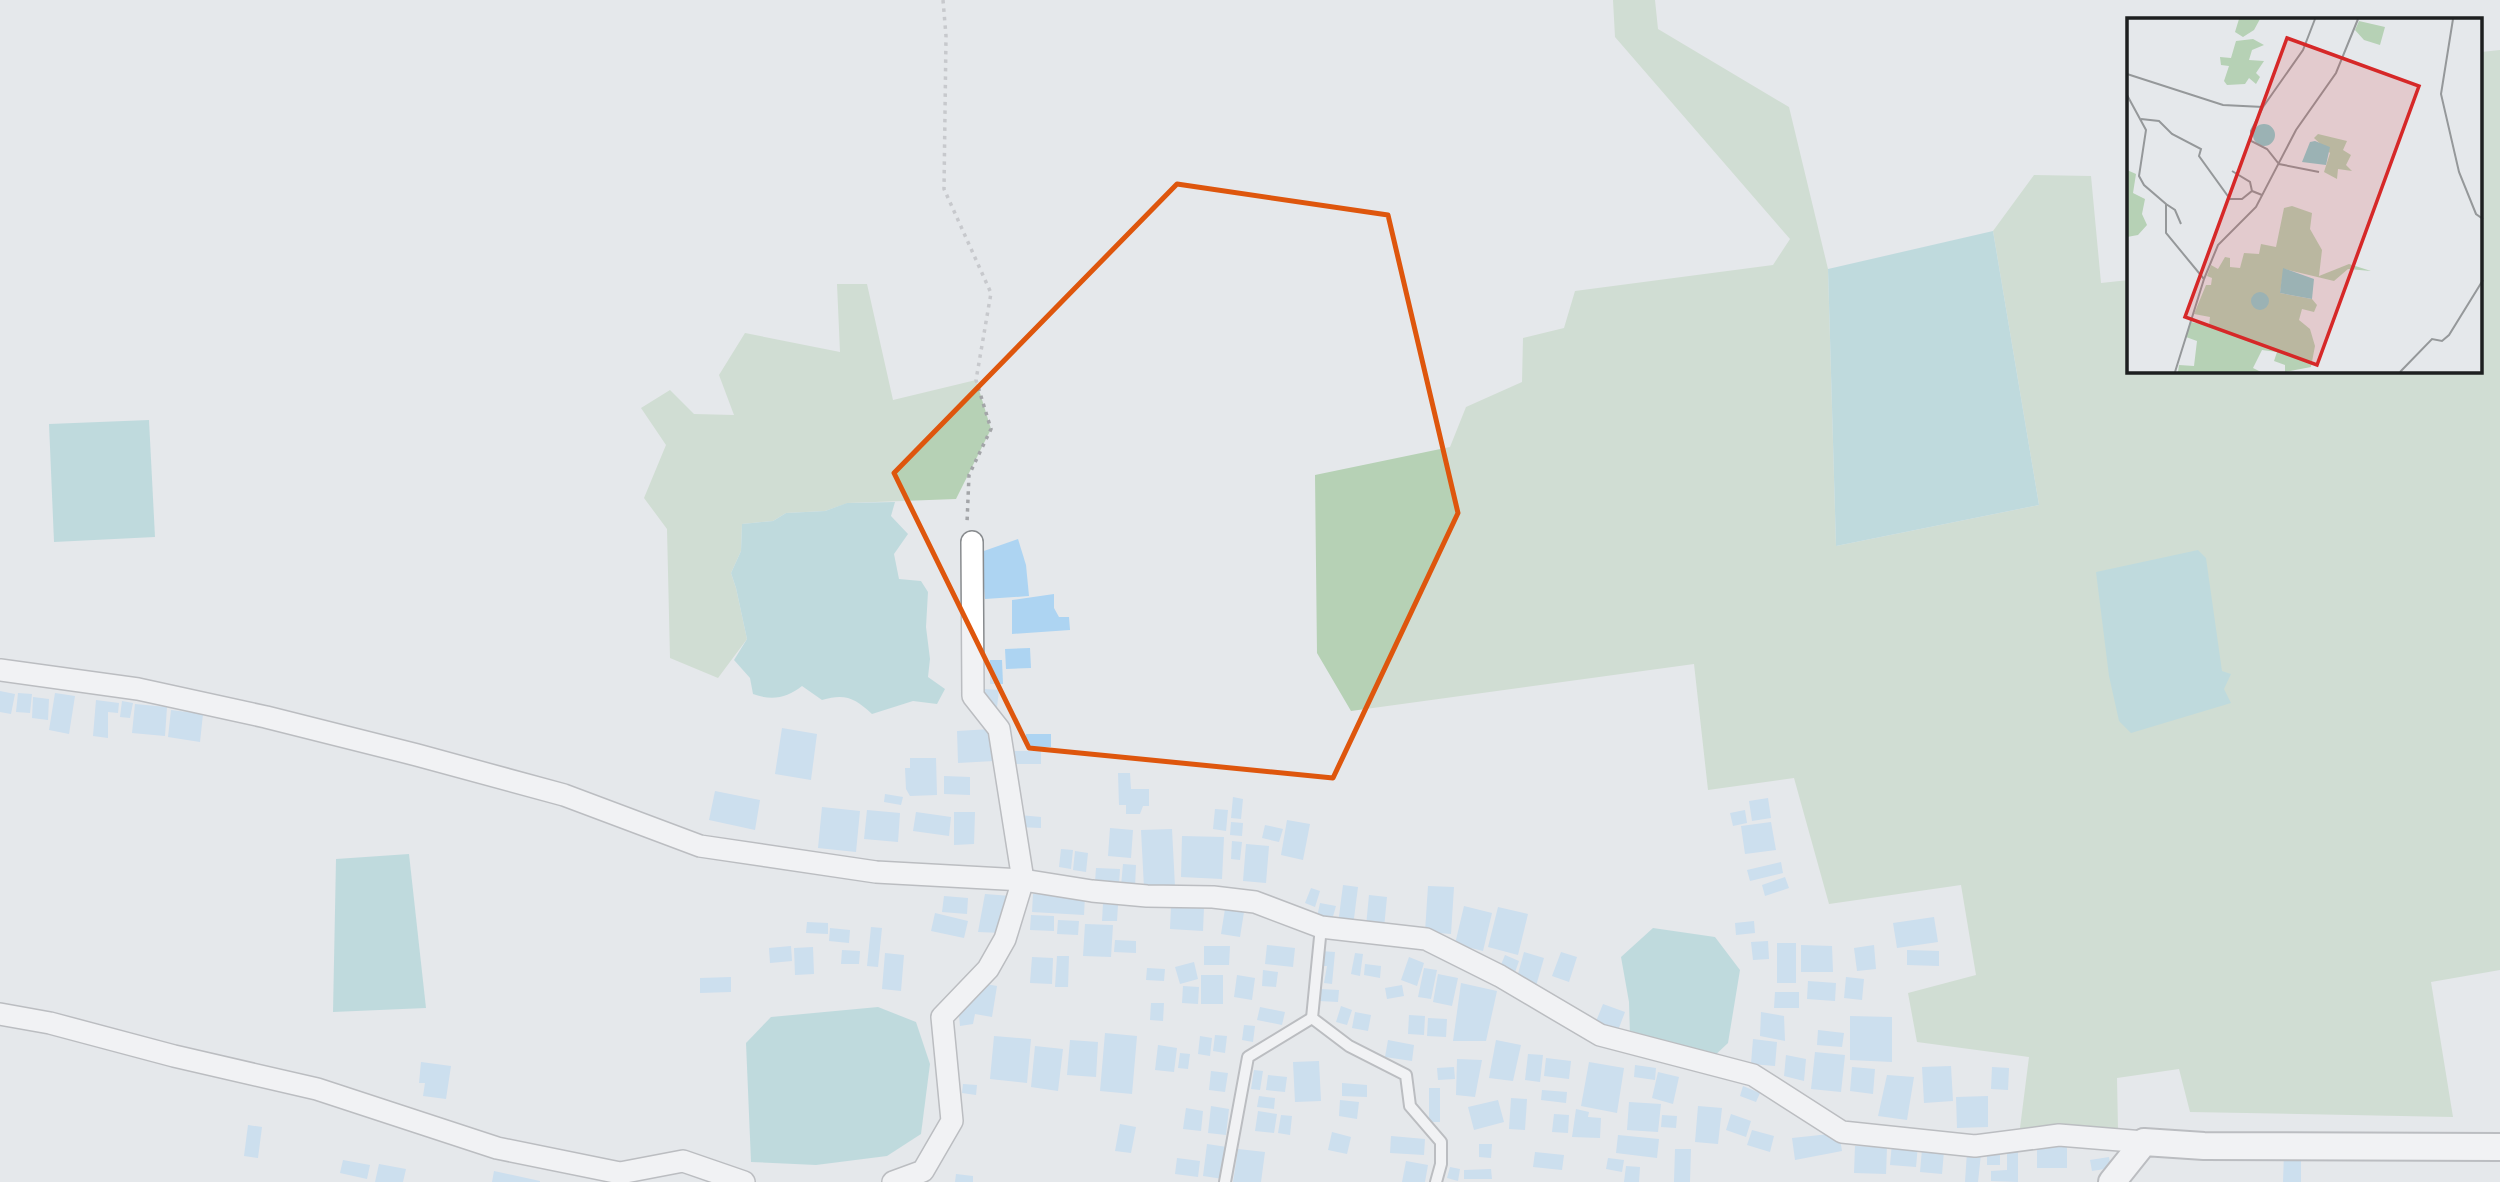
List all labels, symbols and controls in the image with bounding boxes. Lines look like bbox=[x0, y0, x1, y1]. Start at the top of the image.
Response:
inset map bbox=[2127, 18, 2482, 373]

